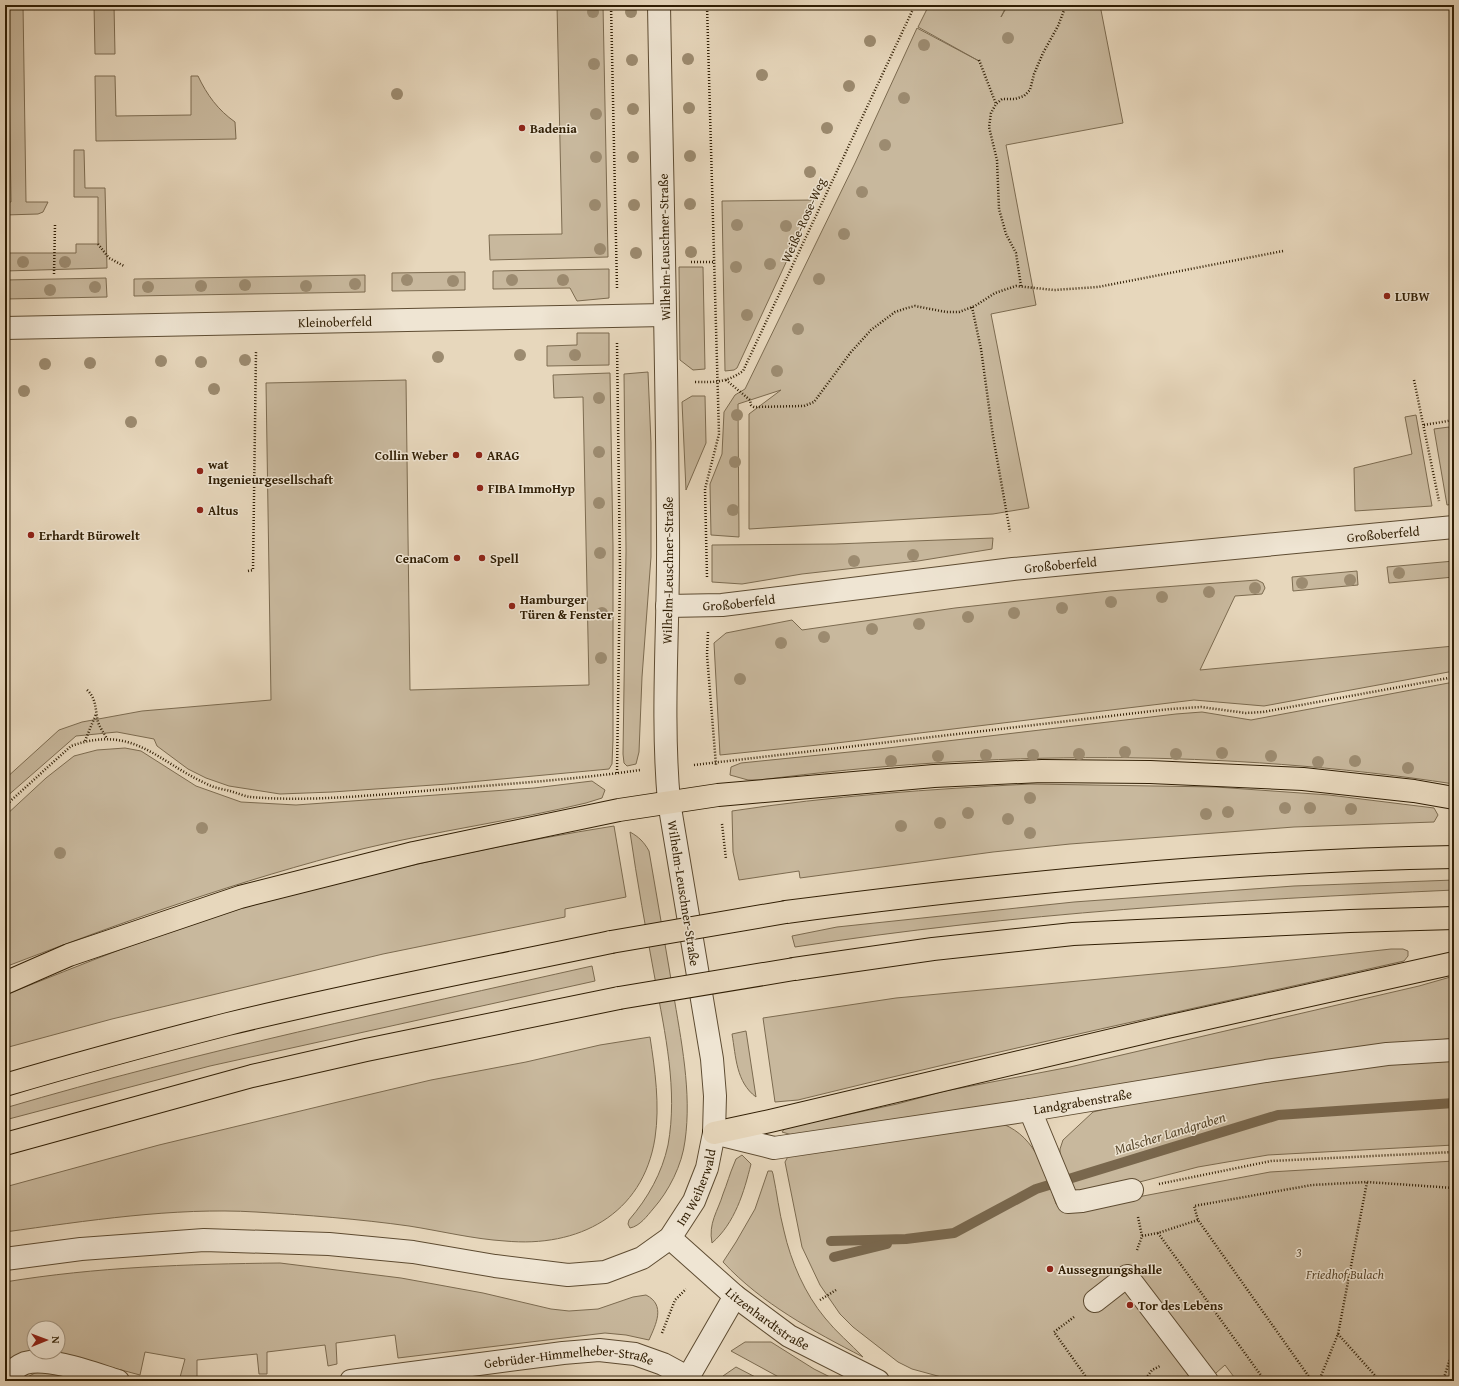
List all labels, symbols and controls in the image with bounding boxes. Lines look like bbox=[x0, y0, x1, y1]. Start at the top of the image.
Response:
place label: Badenia bbox=[530, 119, 577, 138]
marker: Badenia bbox=[517, 123, 527, 133]
street label: Wilhelm-Leuschner-Straße bbox=[654, 173, 675, 321]
street label: Weiße-Rose-Weg bbox=[776, 174, 831, 266]
place label: LUBW bbox=[1395, 287, 1431, 306]
marker: LUBW bbox=[1382, 291, 1392, 301]
street label: Kleinoberfeld bbox=[298, 312, 372, 332]
place label: Collin Weber bbox=[375, 446, 448, 465]
place label: ARAG bbox=[487, 446, 519, 465]
marker: Collin Weber bbox=[451, 450, 461, 460]
marker: ARAG bbox=[474, 450, 484, 460]
place label: wat Ingenieurgesellschaft bbox=[208, 455, 333, 489]
marker: wat Ingenieurgesellschaft bbox=[195, 466, 205, 476]
place label: FIBA ImmoHyp bbox=[488, 479, 576, 498]
marker: FIBA ImmoHyp bbox=[475, 483, 485, 493]
street label: Wilhelm-Leuschner-Straße bbox=[657, 497, 678, 644]
place label: Altus bbox=[208, 501, 239, 520]
marker: Altus bbox=[195, 505, 205, 515]
street label: Großoberfeld bbox=[1346, 521, 1420, 547]
place label: Erhardt Bürowelt bbox=[39, 526, 140, 545]
marker: Erhardt Bürowelt bbox=[26, 530, 36, 540]
place label: CenaCom bbox=[396, 549, 450, 568]
place label: Spell bbox=[490, 549, 519, 568]
street label: Großoberfeld bbox=[1023, 552, 1098, 578]
marker: CenaCom bbox=[452, 553, 462, 563]
marker: Spell bbox=[477, 553, 487, 563]
place label: Hamburger Türen & Fenster bbox=[520, 590, 613, 624]
street label: Großoberfeld bbox=[702, 590, 776, 615]
marker: Hamburger Türen & Fenster bbox=[507, 601, 517, 611]
street label: Wilhelm-Leuschner-Straße bbox=[663, 819, 704, 967]
street label: Landgrabenstraße bbox=[1032, 1084, 1133, 1119]
water label: Malscher Landgraben bbox=[1112, 1107, 1228, 1159]
street label: Im Weiherwald bbox=[671, 1147, 721, 1230]
park label: 3 bbox=[1295, 1243, 1302, 1262]
place label: Aussegnungshalle bbox=[1058, 1260, 1162, 1279]
marker: Aussegnungshalle bbox=[1045, 1264, 1055, 1274]
park label: Friedhof Bulach bbox=[1305, 1265, 1384, 1284]
street label: Litzenhardtstraße bbox=[721, 1283, 813, 1355]
place label: Tor des Lebens bbox=[1138, 1296, 1224, 1315]
marker: Tor des Lebens bbox=[1125, 1300, 1135, 1310]
north arrow bbox=[26, 1320, 66, 1360]
text: N bbox=[48, 1336, 64, 1344]
street label: Gebrüder-Himmelheber-Straße bbox=[483, 1341, 656, 1373]

